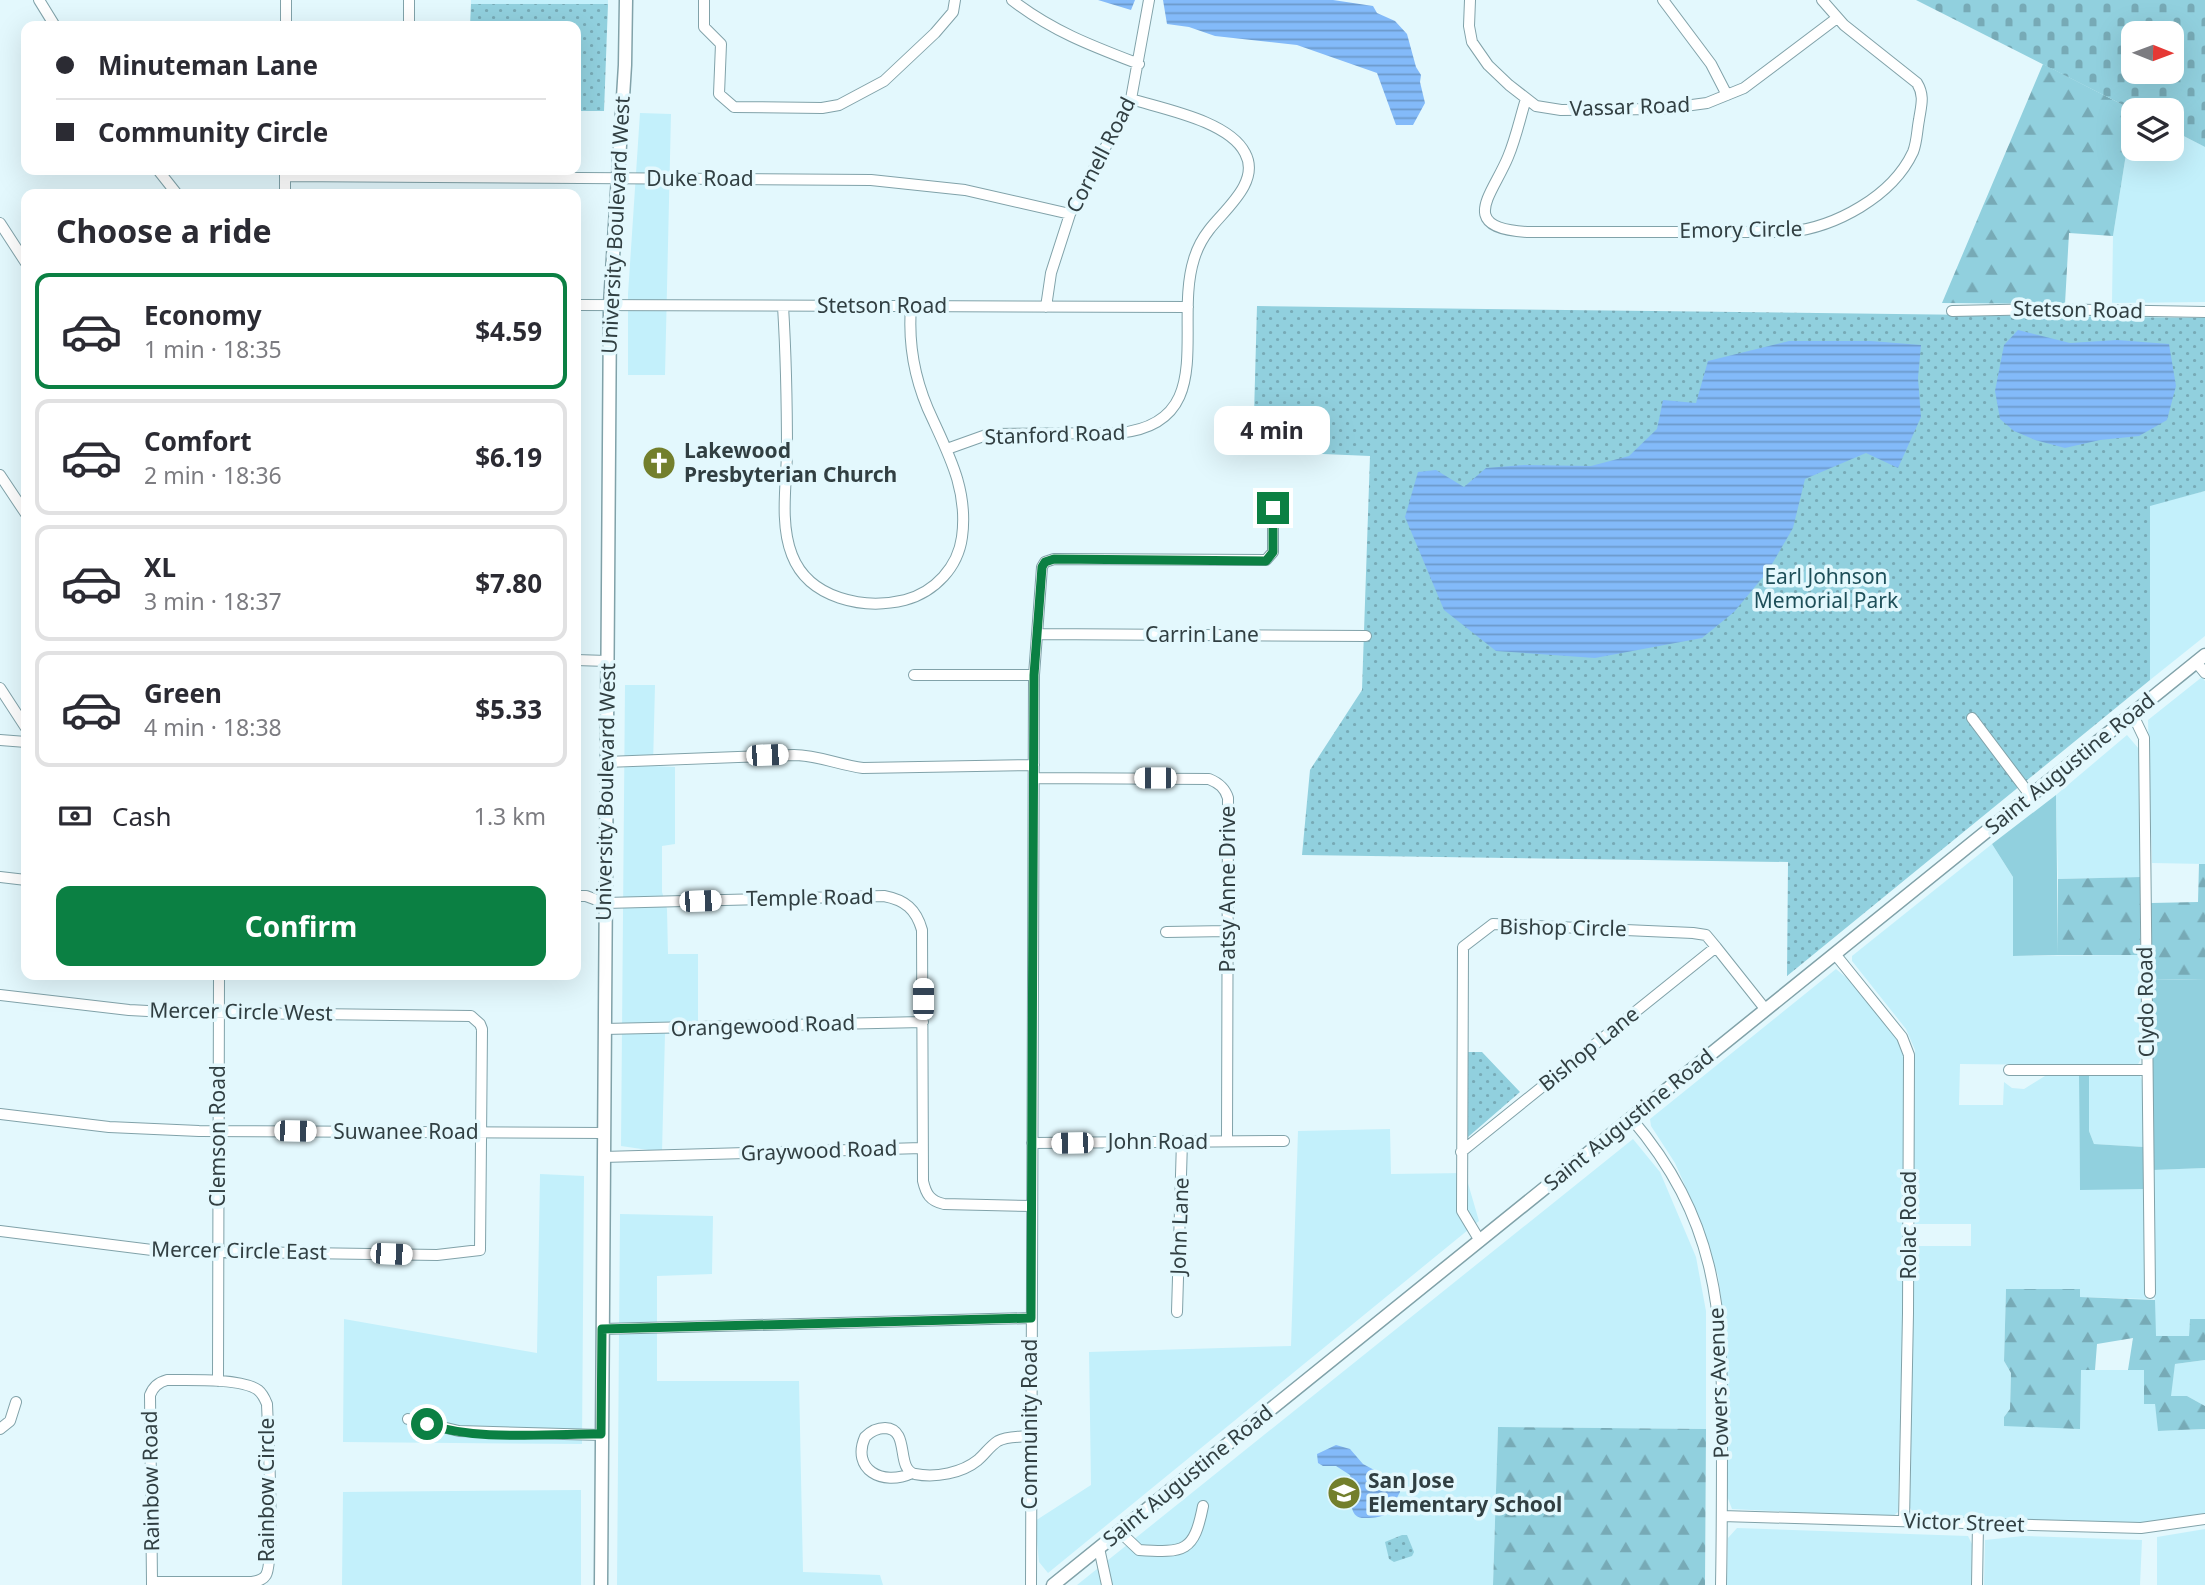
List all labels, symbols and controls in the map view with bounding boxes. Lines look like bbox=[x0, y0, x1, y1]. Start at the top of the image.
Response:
north arrow bbox=[2121, 21, 2184, 84]
map controls bbox=[2121, 21, 2184, 161]
text: Minuteman Lane bbox=[98, 47, 318, 83]
street label: Vassar Road bbox=[1569, 90, 1691, 122]
street label: Cornell Road bbox=[1059, 92, 1141, 217]
street label: University Boulevard West bbox=[594, 95, 636, 355]
button: layers bbox=[2121, 98, 2184, 161]
text: Community Circle bbox=[98, 114, 328, 150]
street label: Duke Road bbox=[646, 164, 754, 192]
text: Choose a ride bbox=[56, 209, 272, 252]
street label: Emory Circle bbox=[1679, 214, 1803, 244]
street label: Stetson Road bbox=[817, 291, 947, 319]
street label: Stetson Road bbox=[2013, 294, 2143, 324]
text: Economy bbox=[144, 297, 262, 333]
icon: car bbox=[60, 300, 123, 363]
text: $4.59 bbox=[475, 313, 542, 349]
text: 1 min · 18:35 bbox=[144, 333, 282, 365]
callout: 4 min bbox=[1215, 406, 1331, 456]
text: 4 min bbox=[1240, 414, 1304, 446]
street label: Stanford Road bbox=[984, 418, 1126, 450]
text: Comfort bbox=[144, 423, 252, 459]
icon: car bbox=[60, 426, 123, 489]
place label: Lakewood Presbyterian Church bbox=[684, 436, 897, 488]
text: $6.19 bbox=[475, 439, 542, 475]
church icon: Lakewood Presbyterian Church bbox=[640, 444, 678, 482]
text: 2 min · 18:36 bbox=[144, 459, 282, 491]
route end bbox=[1257, 492, 1289, 524]
text: XL bbox=[144, 549, 176, 585]
icon: car bbox=[60, 552, 123, 615]
park label: Earl Johnson Memorial Park bbox=[1754, 562, 1899, 614]
text: $7.80 bbox=[475, 565, 542, 601]
text: 3 min · 18:37 bbox=[144, 585, 282, 617]
street label: Carrin Lane bbox=[1145, 620, 1259, 648]
street label: University Boulevard West bbox=[589, 662, 621, 921]
text: Green bbox=[144, 675, 222, 711]
icon: car bbox=[60, 678, 123, 741]
street label: Saint Augustine Road bbox=[1979, 686, 2160, 840]
text: $5.33 bbox=[475, 691, 542, 727]
text: 4 min · 18:38 bbox=[144, 711, 282, 743]
car bbox=[746, 744, 789, 766]
car bbox=[1135, 768, 1177, 789]
icon: cash bbox=[56, 797, 94, 835]
text: Cash bbox=[112, 798, 172, 834]
text: 1.3 km bbox=[474, 800, 546, 832]
street label: Patsy Anne Drive bbox=[1213, 806, 1241, 972]
street label: Temple Road bbox=[746, 882, 874, 912]
button: Confirm bbox=[56, 886, 546, 966]
car bbox=[679, 890, 722, 912]
street label: Bishop Circle bbox=[1499, 912, 1627, 942]
street label: Clydo Road bbox=[2130, 946, 2160, 1058]
car bbox=[913, 978, 934, 1020]
street label: Mercer Circle West bbox=[149, 995, 333, 1027]
street label: Bishop Lane bbox=[1533, 999, 1644, 1097]
street label: Orangewood Road bbox=[670, 1008, 856, 1042]
street label: Saint Augustine Road bbox=[1538, 1042, 1719, 1196]
street label: Clemson Road bbox=[203, 1065, 231, 1207]
street label: Suwanee Road bbox=[333, 1117, 479, 1145]
car bbox=[274, 1120, 317, 1142]
street label: John Road bbox=[1106, 1127, 1208, 1155]
car bbox=[1051, 1132, 1094, 1154]
street label: Graywood Road bbox=[740, 1133, 898, 1167]
street label: Rolac Road bbox=[1894, 1171, 1922, 1279]
street label: John Lane bbox=[1163, 1177, 1195, 1277]
street label: Mercer Circle East bbox=[151, 1234, 328, 1266]
car bbox=[370, 1243, 413, 1265]
street label: Powers Avenue bbox=[1701, 1307, 1735, 1459]
street label: Community Road bbox=[1015, 1339, 1043, 1509]
street label: Saint Augustine Road bbox=[1097, 1398, 1278, 1552]
route start bbox=[411, 1408, 443, 1440]
street label: Rainbow Road bbox=[135, 1410, 165, 1552]
street label: Rainbow Circle bbox=[252, 1418, 280, 1562]
place label: San Jose Elementary School bbox=[1368, 1466, 1562, 1518]
school or university icon: San Jose Elementary School bbox=[1325, 1474, 1363, 1512]
street label: Victor Street bbox=[1903, 1506, 2025, 1538]

